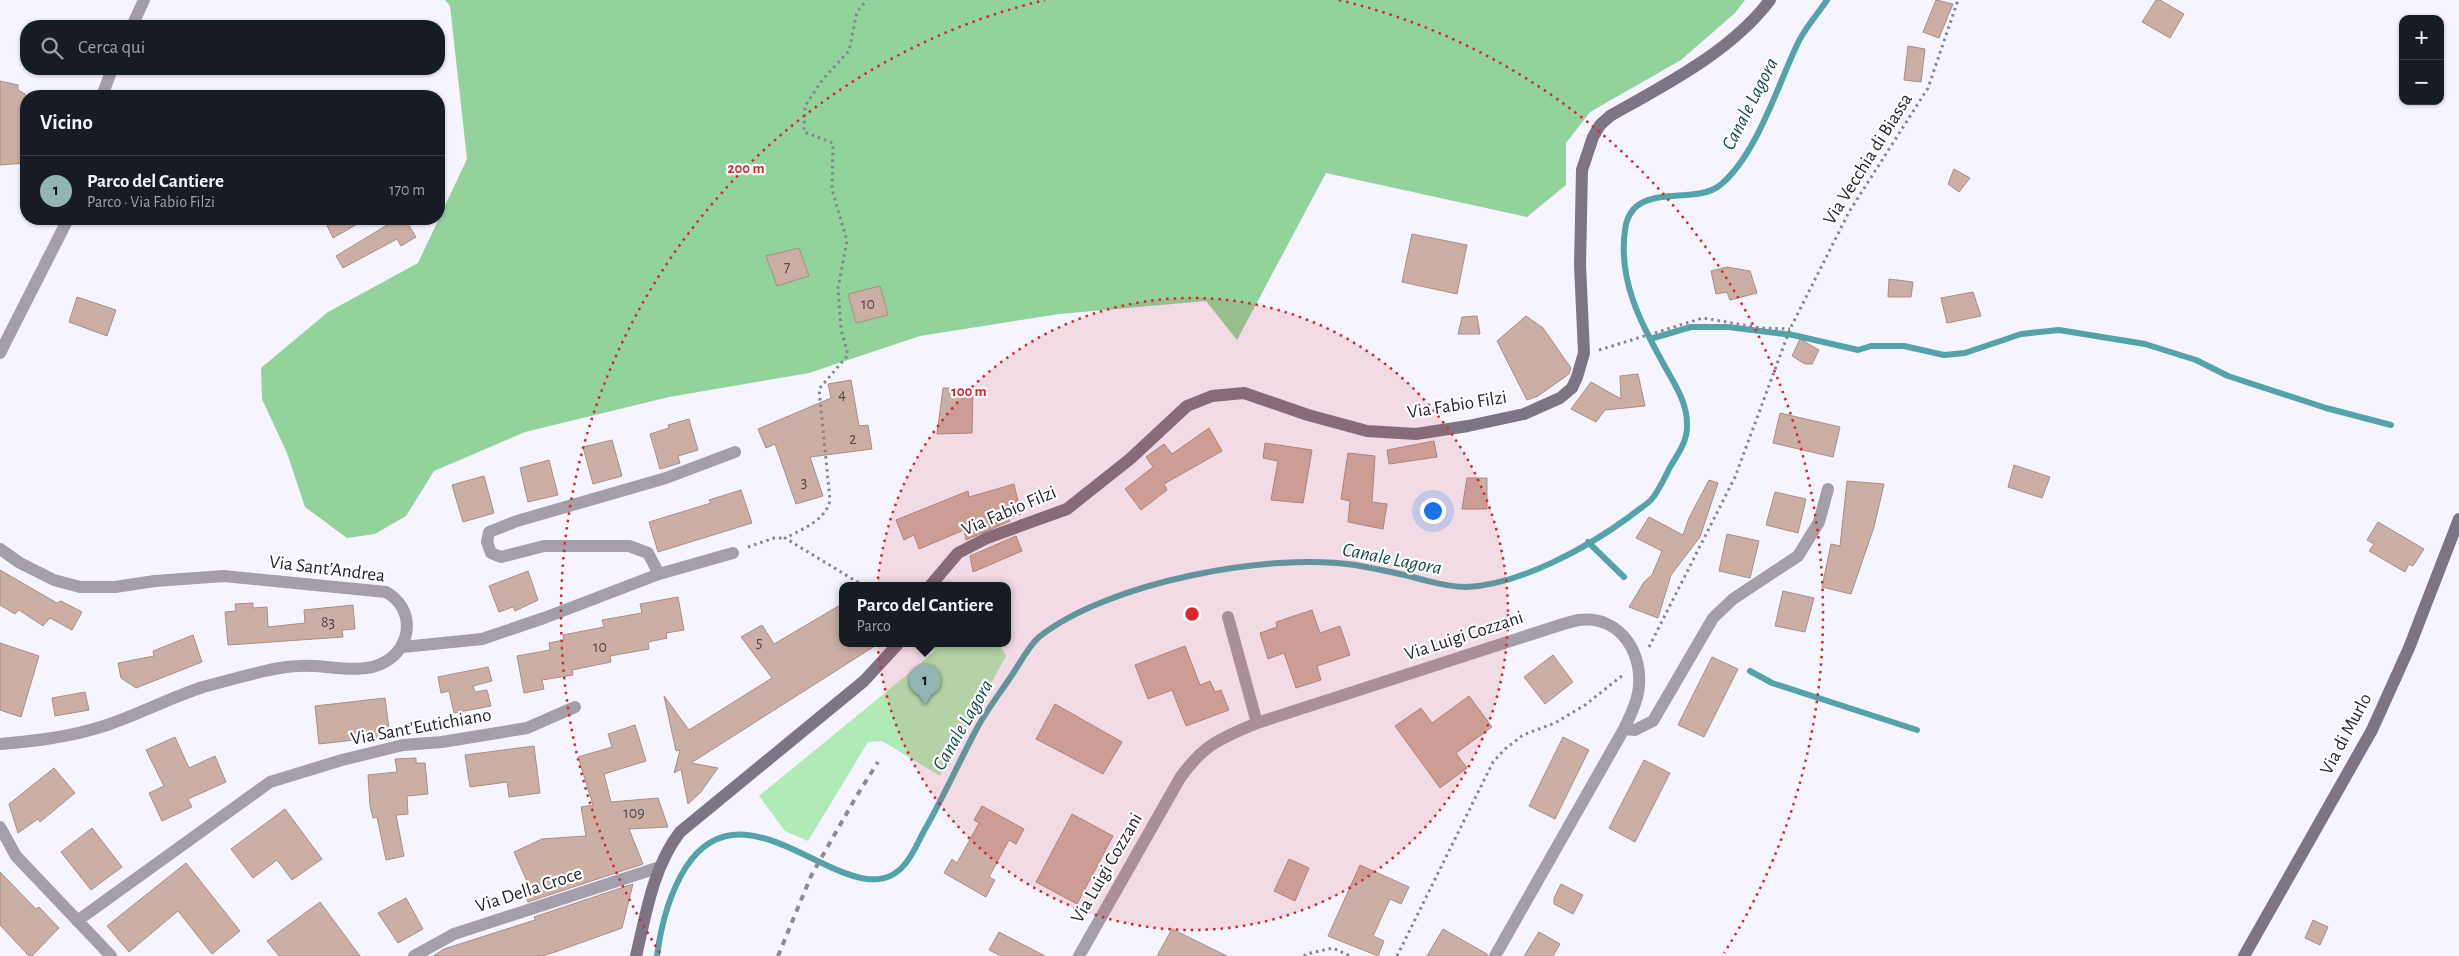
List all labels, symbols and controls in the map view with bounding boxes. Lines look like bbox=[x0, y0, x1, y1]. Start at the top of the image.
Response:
map controls bbox=[2399, 15, 2444, 105]
button: + bbox=[2399, 15, 2444, 60]
search box bbox=[20, 20, 445, 75]
icon: search bbox=[38, 34, 66, 62]
text: Cerca qui bbox=[78, 38, 145, 57]
water label: Canale Lagora bbox=[1718, 55, 1782, 153]
button: − bbox=[2399, 60, 2444, 105]
street label: Via Vecchia di Biassa bbox=[1820, 90, 1916, 228]
text: Vicino bbox=[40, 112, 93, 133]
text: 200 m bbox=[727, 161, 765, 176]
text: Parco del Cantiere bbox=[87, 172, 224, 191]
text: 1 bbox=[53, 182, 59, 198]
text: 170 m bbox=[389, 182, 425, 198]
text: Parco · Via Fabio Filzi bbox=[87, 194, 215, 210]
house number: 7 bbox=[784, 259, 791, 275]
house number: 10 bbox=[861, 296, 875, 312]
text: 100 m bbox=[951, 384, 987, 399]
house number: 4 bbox=[838, 386, 846, 402]
street label: Via Fabio Filzi bbox=[1406, 388, 1508, 422]
house number: 2 bbox=[849, 431, 857, 447]
house number: 3 bbox=[801, 474, 807, 490]
street label: Via Fabio Filzi bbox=[959, 483, 1059, 539]
your location bbox=[1420, 498, 1446, 524]
water label: Canale Lagora bbox=[1341, 540, 1443, 578]
street label: Via Sant'Andrea bbox=[268, 552, 386, 586]
popup bbox=[839, 582, 1011, 647]
text: Parco del Cantiere bbox=[857, 596, 993, 615]
centre of rings bbox=[1183, 605, 1201, 623]
street label: Via Luigi Cozzani bbox=[1402, 608, 1526, 664]
house number: 83 bbox=[321, 614, 335, 630]
text: Parco bbox=[857, 618, 891, 634]
house number: 5 bbox=[756, 634, 762, 650]
house number: 10 bbox=[593, 639, 607, 655]
pin: 1 bbox=[909, 664, 941, 705]
water label: Canale Lagora bbox=[929, 676, 997, 774]
street label: Via di Murlo bbox=[2317, 690, 2375, 778]
street label: Via Sant'Eutichiano bbox=[349, 705, 493, 749]
house number: 109 bbox=[623, 805, 645, 821]
street label: Via Luigi Cozzani bbox=[1068, 810, 1146, 926]
street label: Via Della Croce bbox=[473, 864, 585, 916]

